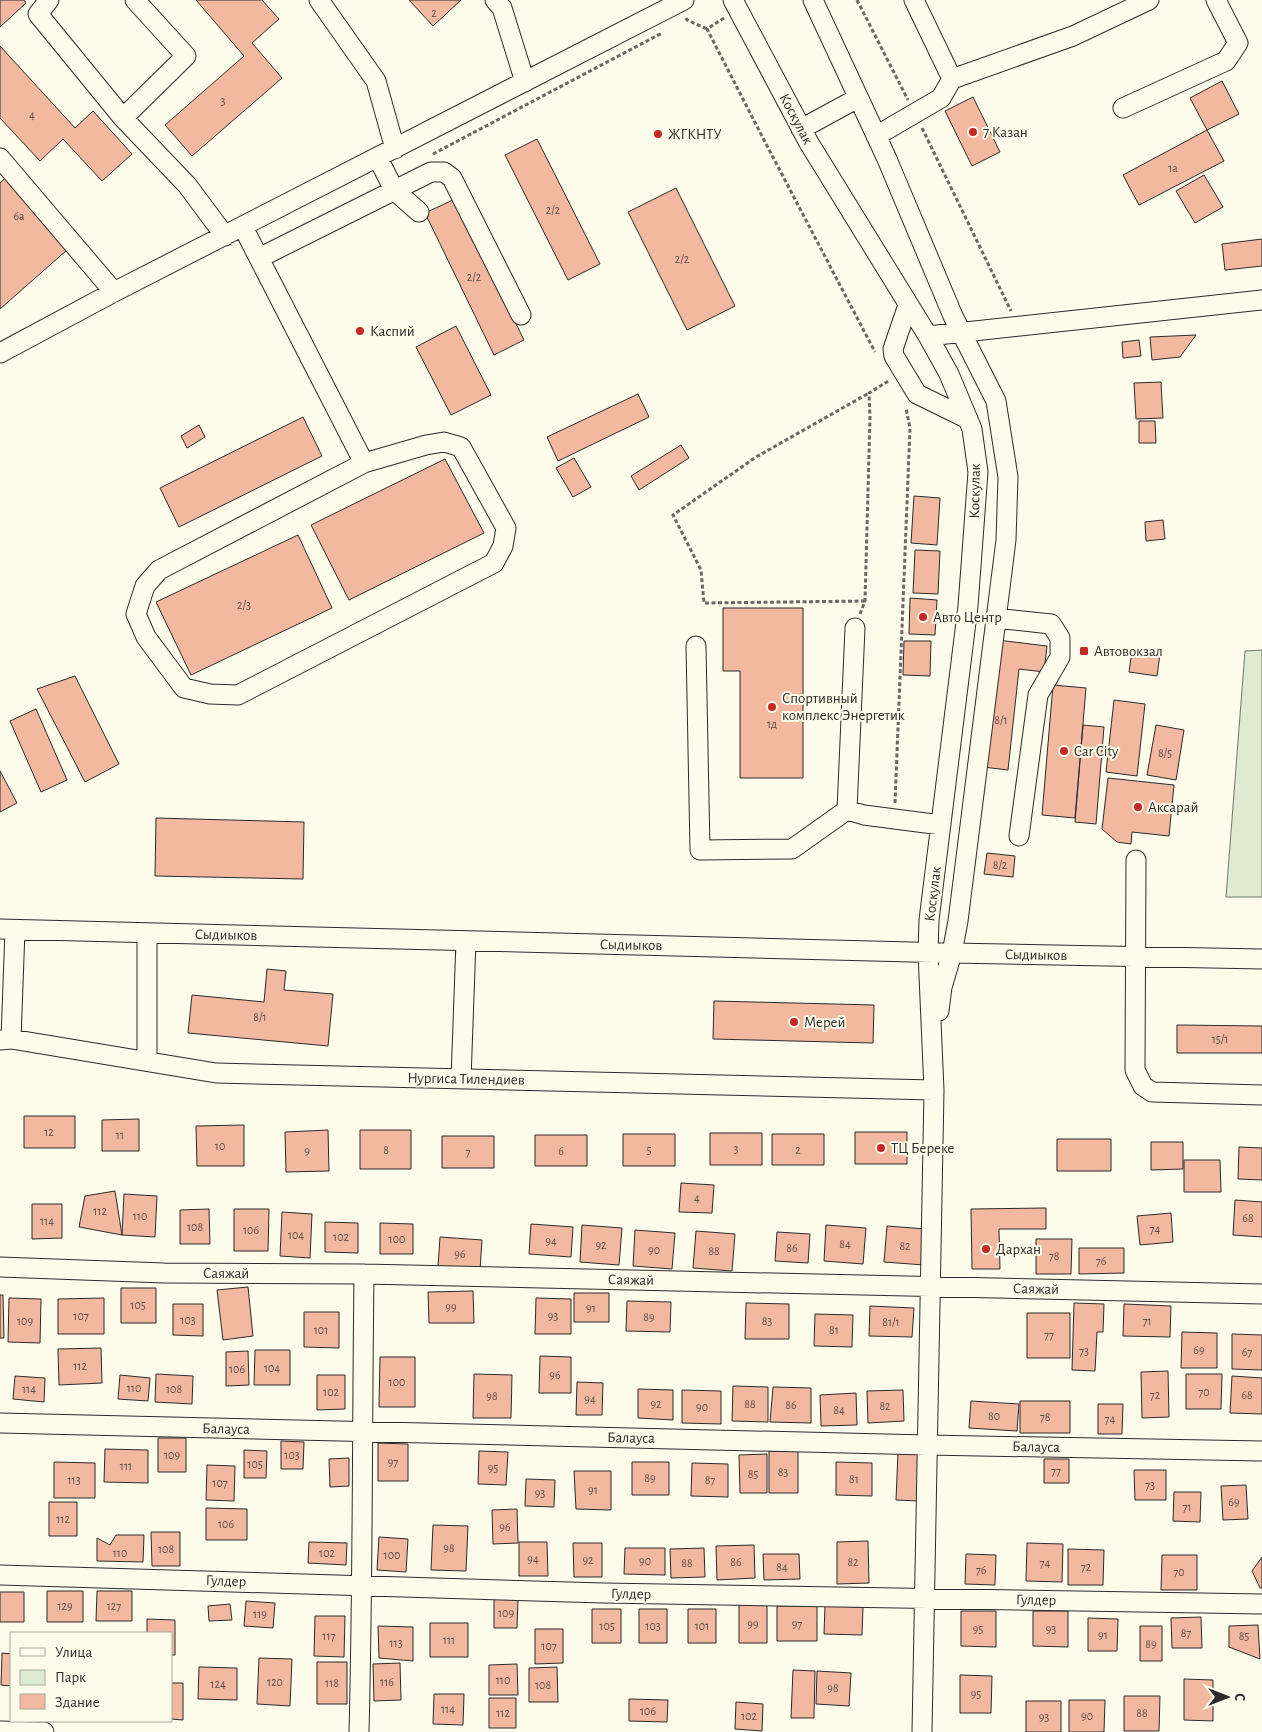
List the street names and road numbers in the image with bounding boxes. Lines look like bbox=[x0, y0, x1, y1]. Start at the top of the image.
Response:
street label: Коскулак bbox=[776, 91, 816, 147]
street label: Коскулак bbox=[967, 463, 983, 519]
street label: Коскулак bbox=[922, 866, 944, 922]
street label: Сыдиыков bbox=[195, 927, 257, 943]
street label: Сыдиыков bbox=[600, 937, 662, 953]
street label: Сыдиыков bbox=[1005, 947, 1067, 963]
street label: Нургиса Тилендиев bbox=[407, 1070, 525, 1088]
street label: Саяжай bbox=[203, 1266, 249, 1281]
street label: Саяжай bbox=[608, 1272, 654, 1288]
street label: Саяжай bbox=[1013, 1281, 1059, 1297]
street label: Балауса bbox=[202, 1421, 250, 1437]
street label: Балауса bbox=[607, 1430, 655, 1446]
street label: Балауса bbox=[1012, 1439, 1060, 1455]
street label: Гулдер bbox=[206, 1573, 247, 1589]
street label: Гулдер bbox=[611, 1586, 652, 1602]
street label: Гулдер bbox=[1016, 1592, 1057, 1608]

